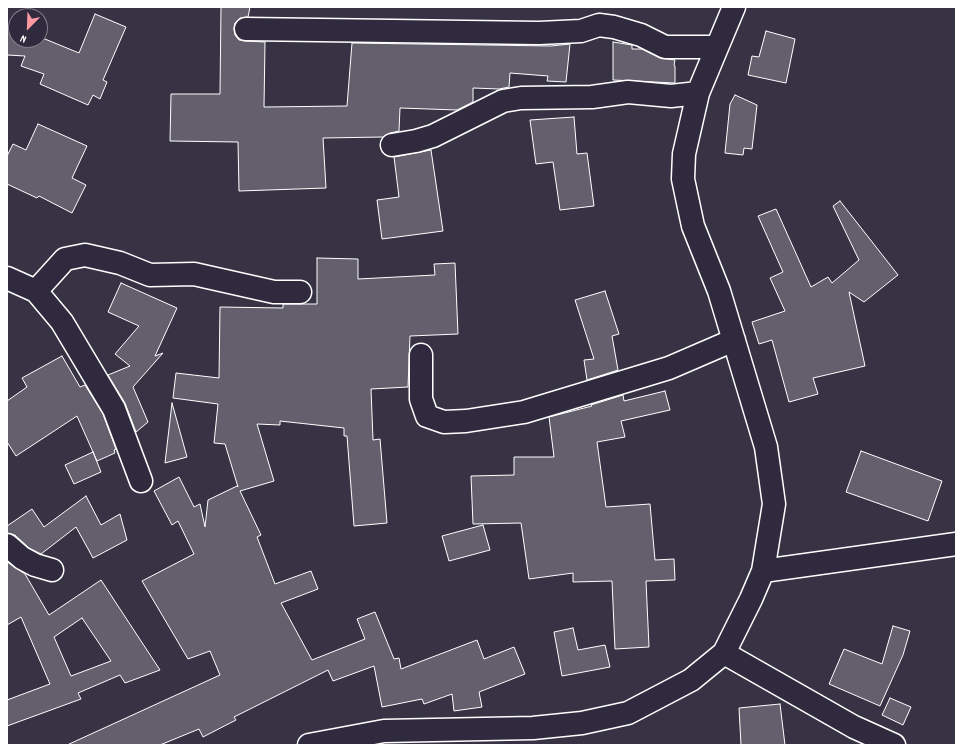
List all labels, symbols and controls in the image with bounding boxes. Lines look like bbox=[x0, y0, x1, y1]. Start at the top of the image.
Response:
north arrow bbox=[8, 8, 48, 48]
text: N bbox=[18, 30, 29, 47]

